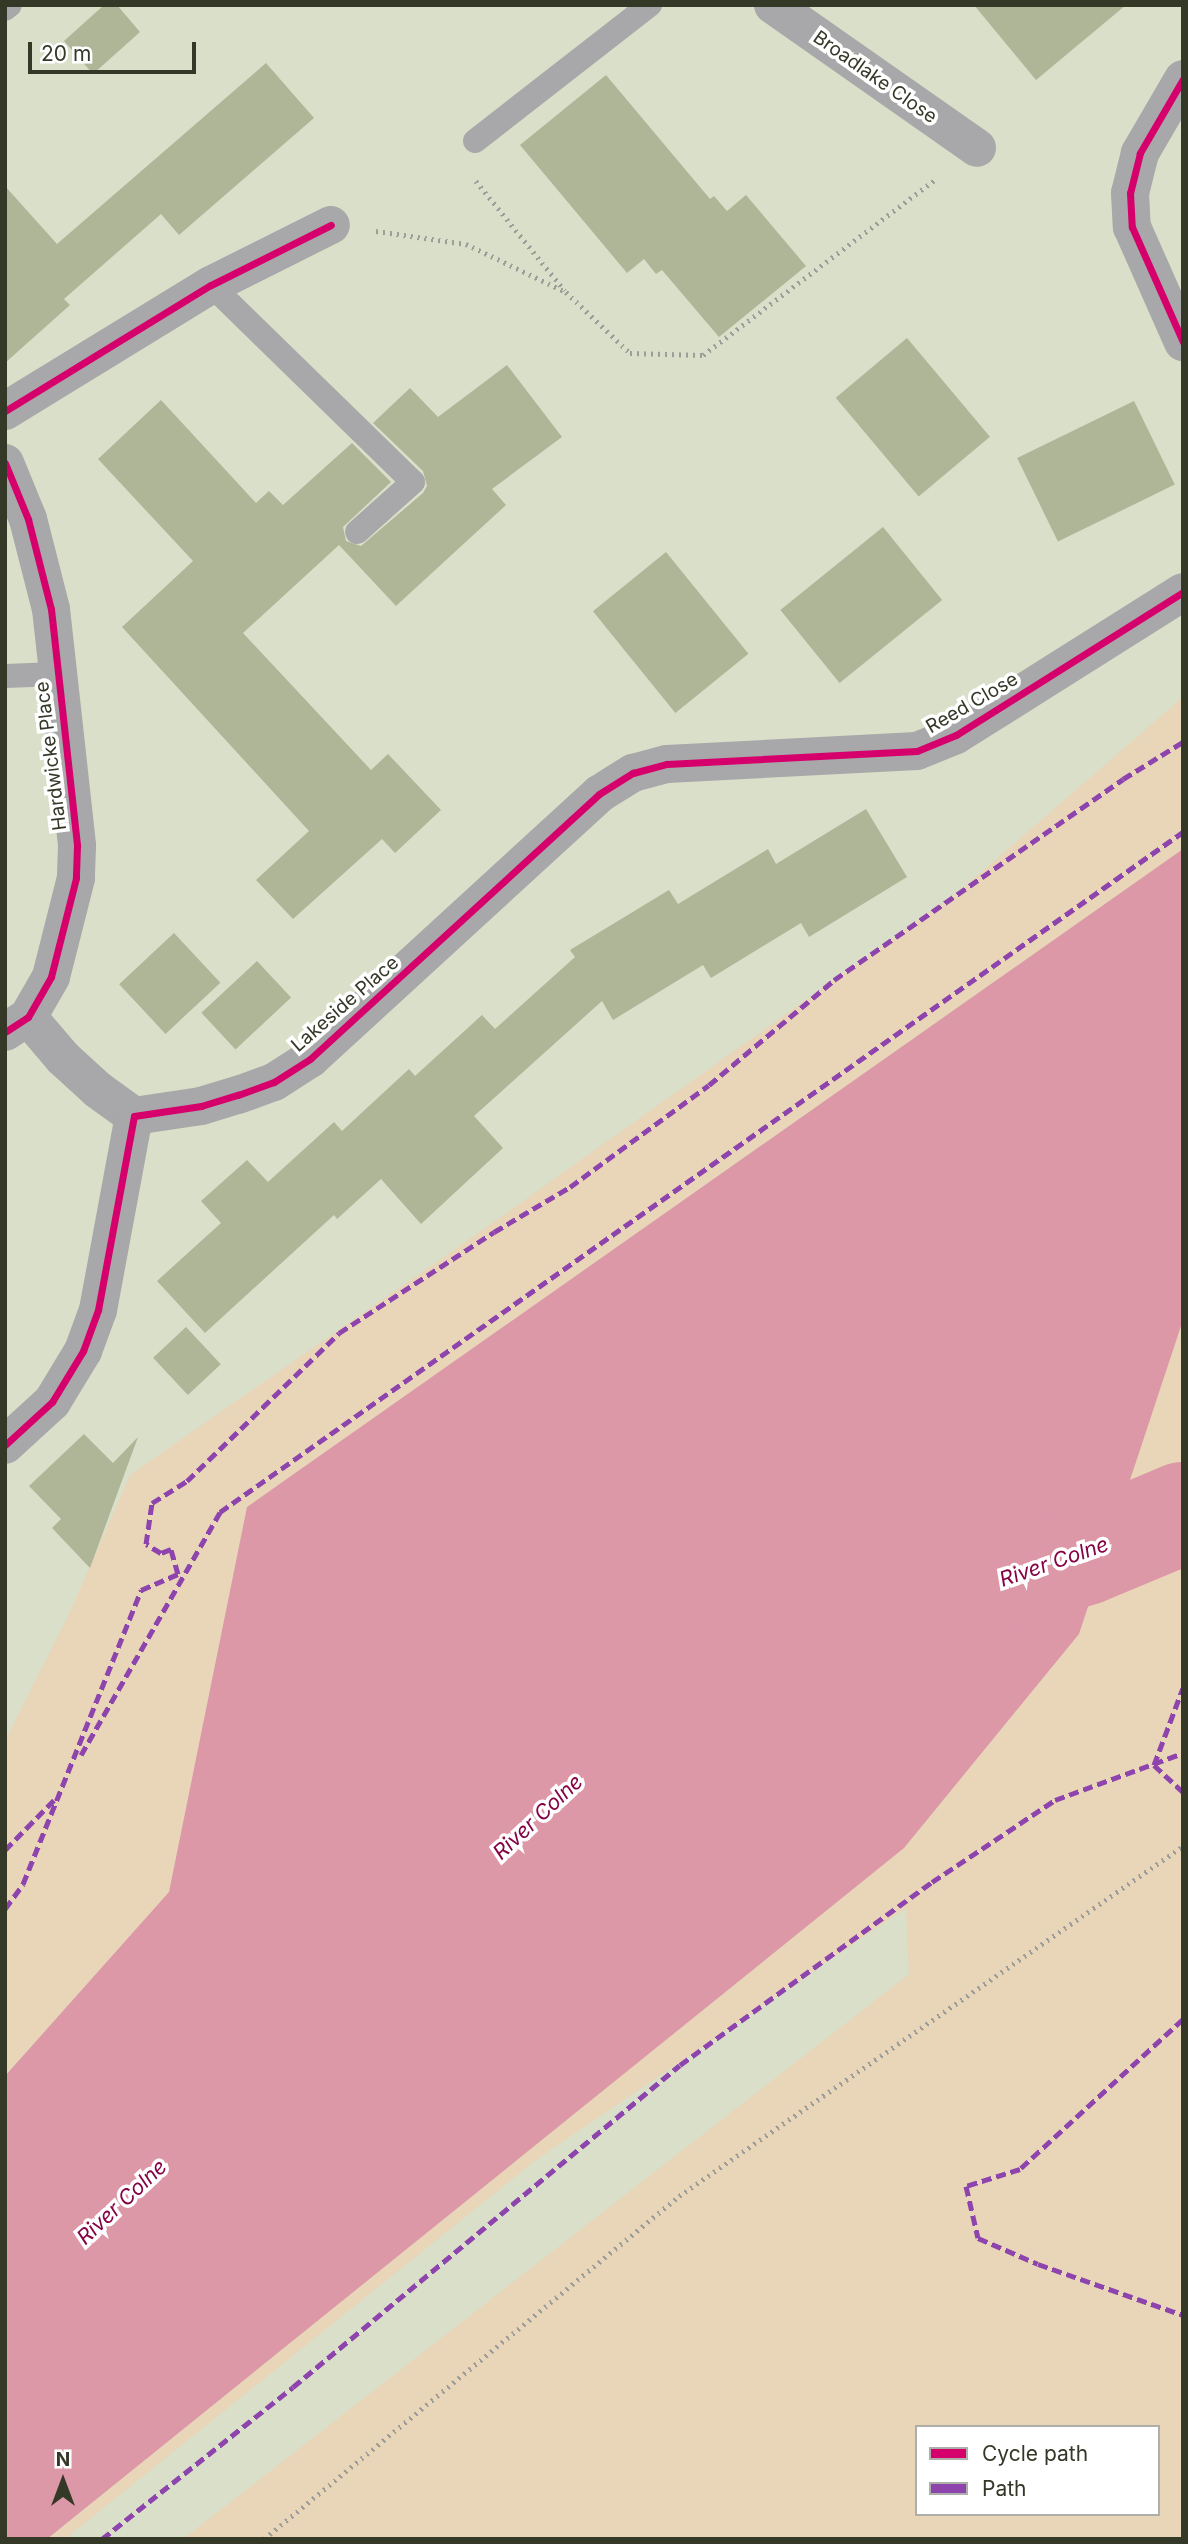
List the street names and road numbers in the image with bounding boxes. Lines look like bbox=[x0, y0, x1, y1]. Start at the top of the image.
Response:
street label: Broadlake Close bbox=[809, 26, 941, 128]
street label: Reed Close bbox=[922, 668, 1022, 738]
street label: Hardwicke Place bbox=[31, 680, 71, 832]
street label: Lakeside Place bbox=[287, 951, 403, 1057]

